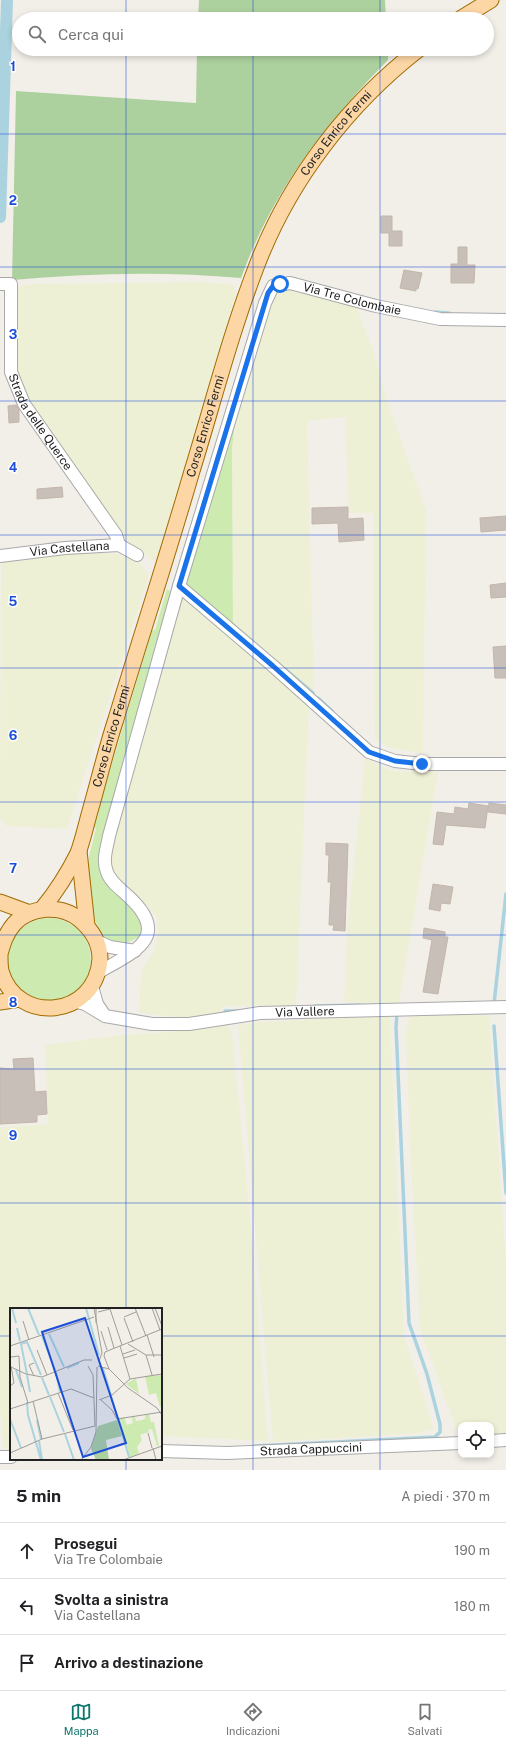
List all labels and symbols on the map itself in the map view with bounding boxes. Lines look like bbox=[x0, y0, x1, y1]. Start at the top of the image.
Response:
text: 1 bbox=[10, 59, 16, 74]
street label: Corso Enrico Fermi bbox=[298, 88, 375, 178]
text: 2 bbox=[9, 193, 17, 208]
route start bbox=[271, 275, 289, 293]
street label: Via Tre Colombaie bbox=[301, 280, 403, 318]
text: 3 bbox=[9, 327, 18, 342]
street label: Strada delle Querce bbox=[5, 372, 75, 473]
street label: Corso Enrico Fermi bbox=[184, 374, 227, 479]
text: 4 bbox=[9, 460, 18, 475]
street label: Via Castellana bbox=[29, 539, 110, 559]
text: 5 bbox=[9, 594, 18, 609]
street label: Corso Enrico Fermi bbox=[90, 684, 133, 789]
text: 6 bbox=[9, 728, 18, 743]
route end bbox=[413, 755, 431, 773]
text: 7 bbox=[9, 861, 17, 876]
text: 8 bbox=[9, 995, 18, 1010]
street label: Via Vallere bbox=[275, 1004, 335, 1020]
text: 9 bbox=[9, 1128, 17, 1143]
inset map bbox=[10, 1308, 162, 1460]
street label: Strada Cappuccini bbox=[259, 1440, 362, 1459]

